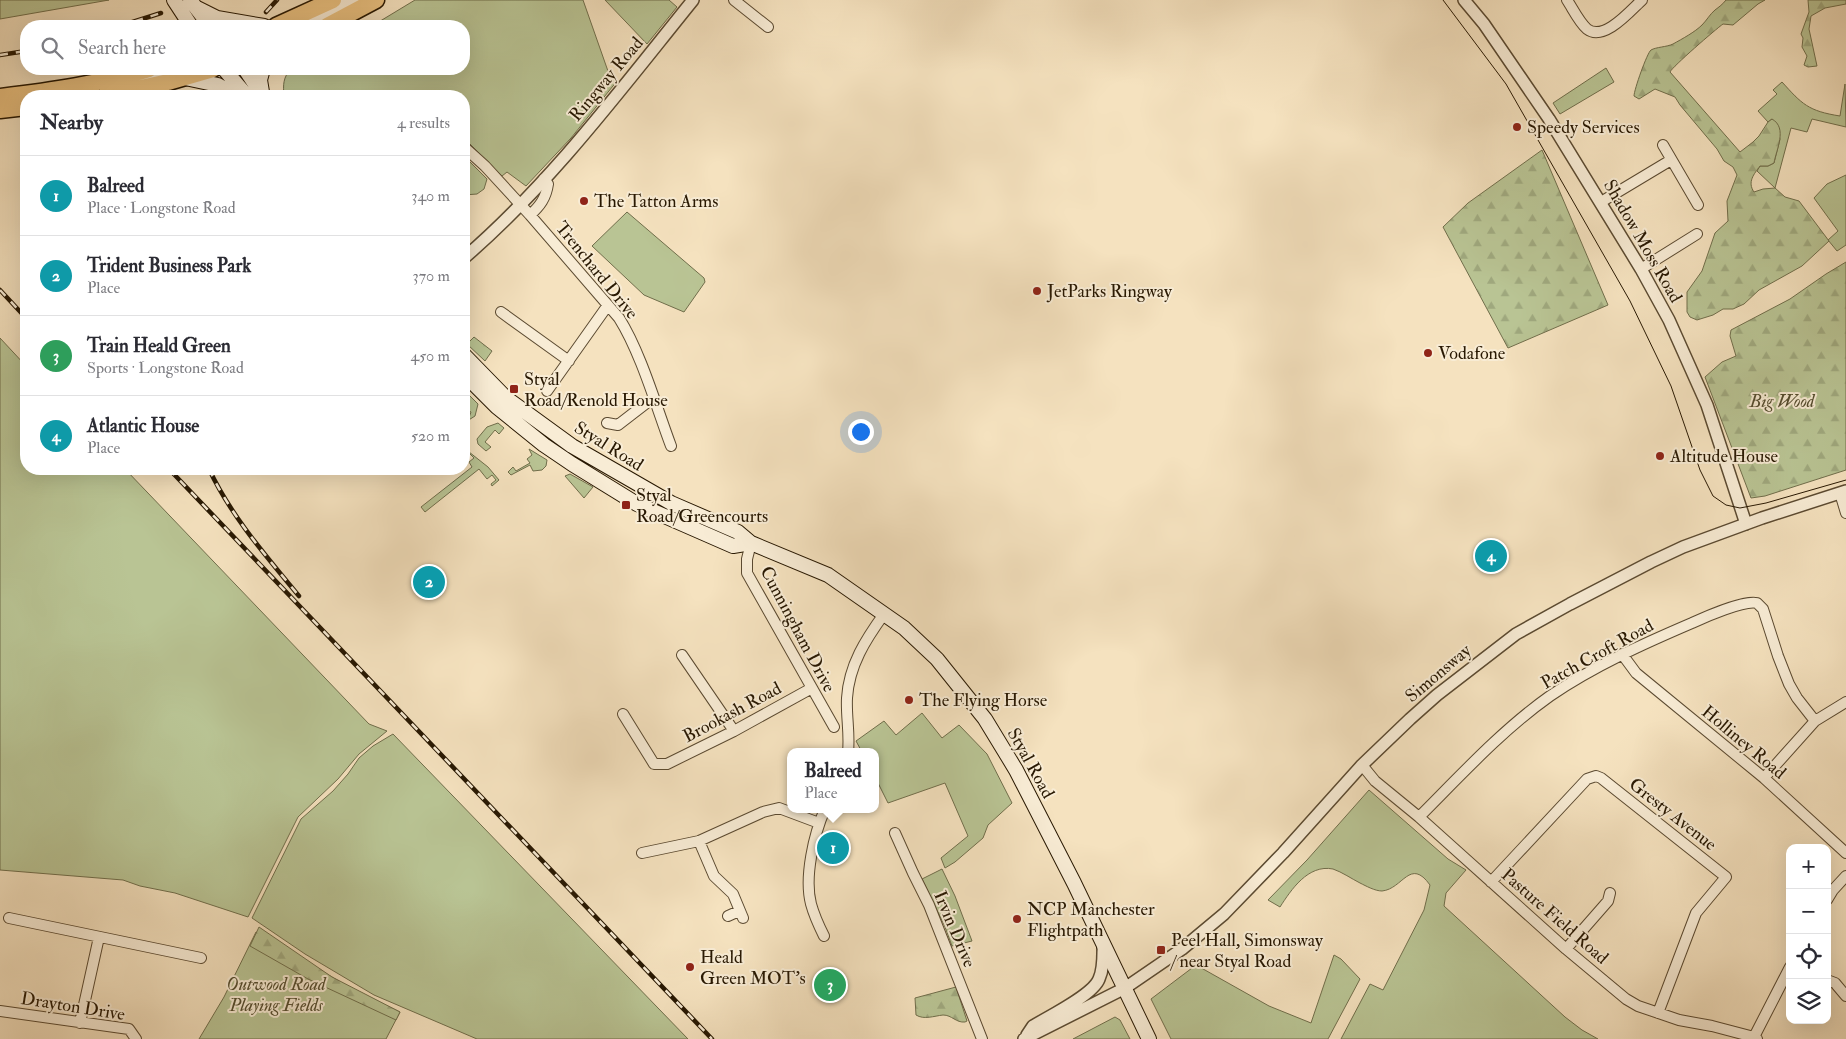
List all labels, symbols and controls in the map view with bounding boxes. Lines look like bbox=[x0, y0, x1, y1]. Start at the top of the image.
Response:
search box bbox=[20, 20, 470, 75]
street label: Ringway Road bbox=[564, 32, 649, 126]
icon: search bbox=[38, 34, 66, 62]
text: Search here bbox=[78, 36, 166, 60]
text: Nearby bbox=[40, 109, 103, 136]
text: 4 results bbox=[397, 113, 450, 133]
place label: Speedy Services bbox=[1527, 116, 1640, 139]
marker: Speedy Services bbox=[1511, 121, 1523, 133]
text: Balreed bbox=[87, 174, 144, 198]
street label: Shadow Moss Road bbox=[1598, 175, 1687, 307]
text: 1 bbox=[53, 186, 59, 206]
text: 340 m bbox=[411, 186, 450, 206]
place label: The Tatton Arms bbox=[594, 190, 719, 213]
marker: The Tatton Arms bbox=[578, 195, 590, 207]
text: Place · Longstone Road bbox=[87, 198, 236, 218]
street label: Trenchard Drive bbox=[550, 217, 643, 324]
text: Trident Business Park bbox=[87, 254, 251, 278]
text: 2 bbox=[52, 266, 60, 286]
text: 370 m bbox=[413, 266, 450, 286]
text: Place bbox=[87, 278, 120, 298]
place label: JetParks Ringway bbox=[1046, 280, 1173, 303]
marker: JetParks Ringway bbox=[1031, 285, 1043, 297]
text: Train Heald Green bbox=[87, 334, 231, 358]
place label: Vodafone bbox=[1438, 342, 1506, 365]
text: 3 bbox=[53, 346, 59, 366]
text: 450 m bbox=[411, 346, 450, 366]
marker: Vodafone bbox=[1422, 347, 1434, 359]
text: Sports · Longstone Road bbox=[87, 358, 244, 378]
place label: Styal Road/Renold House bbox=[524, 368, 668, 412]
marker: Styal Road/Renold House bbox=[508, 383, 520, 395]
park label: Big Wood bbox=[1749, 390, 1816, 413]
text: Atlantic House bbox=[87, 414, 199, 438]
street label: Styal Road bbox=[570, 416, 648, 477]
your location bbox=[848, 419, 874, 445]
text: 4 bbox=[52, 426, 60, 446]
text: 520 m bbox=[411, 426, 450, 446]
text: Place bbox=[87, 438, 120, 458]
place label: Altitude House bbox=[1669, 445, 1778, 468]
marker: Altitude House bbox=[1654, 450, 1666, 462]
place label: Styal Road/Greencourts bbox=[636, 484, 768, 528]
marker: Styal Road/Greencourts bbox=[620, 499, 632, 511]
pin: 4 bbox=[1475, 537, 1507, 575]
street label: Cunningham Drive bbox=[755, 562, 841, 697]
pin: 2 bbox=[413, 563, 445, 601]
street label: Patch Croft Road bbox=[1537, 614, 1658, 695]
street label: Simonsway bbox=[1401, 639, 1477, 708]
street label: Brookash Road bbox=[679, 677, 786, 748]
place label: The Flying Horse bbox=[919, 689, 1048, 712]
marker: The Flying Horse bbox=[903, 694, 915, 706]
street label: Holliney Road bbox=[1697, 700, 1791, 784]
street label: Styal Road bbox=[1002, 724, 1059, 803]
popup bbox=[787, 748, 879, 813]
text: Balreed bbox=[804, 759, 862, 783]
street label: Gresty Avenue bbox=[1624, 773, 1722, 856]
text: Place bbox=[804, 783, 837, 803]
pin: 1 bbox=[817, 829, 849, 867]
map controls bbox=[1786, 844, 1831, 1024]
button: + bbox=[1786, 844, 1831, 889]
street label: Pasture Field Road bbox=[1496, 863, 1613, 969]
street label: Irvin Drive bbox=[928, 887, 981, 971]
button: − bbox=[1786, 889, 1831, 934]
place label: NCP Manchester Flightpath bbox=[1027, 898, 1155, 942]
marker: NCP Manchester Flightpath bbox=[1011, 913, 1023, 925]
place label: Peel Hall, Simonsway / near Styal Road bbox=[1169, 929, 1324, 973]
button: locate bbox=[1786, 934, 1831, 979]
marker: Peel Hall, Simonsway / near Styal Road bbox=[1155, 944, 1167, 956]
place label: Heald Green MOT's bbox=[700, 946, 806, 990]
marker: Heald Green MOT's bbox=[684, 961, 696, 973]
pin: 3 bbox=[814, 966, 846, 1004]
park label: Outwood Road Playing Fields bbox=[226, 973, 327, 1017]
button: layers bbox=[1786, 979, 1831, 1024]
street label: Drayton Drive bbox=[19, 987, 127, 1026]

